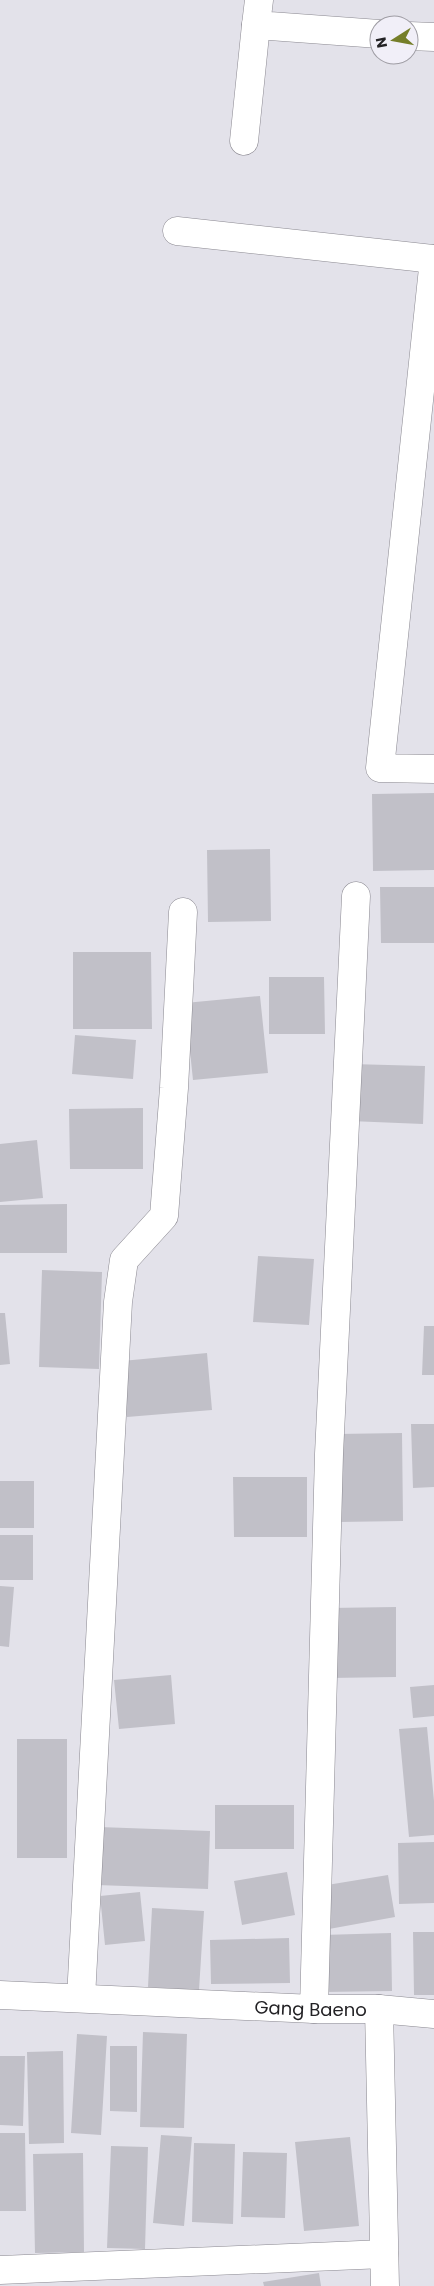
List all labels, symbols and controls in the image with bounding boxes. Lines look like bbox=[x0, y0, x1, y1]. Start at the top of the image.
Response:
north arrow bbox=[369, 15, 419, 65]
text: N bbox=[370, 35, 392, 50]
street label: Gang Baeno bbox=[254, 1994, 367, 2022]

